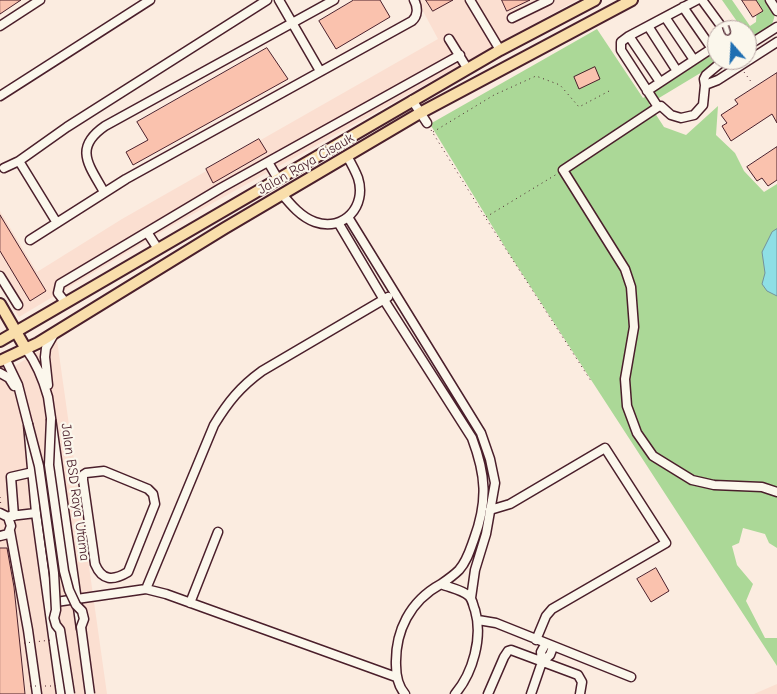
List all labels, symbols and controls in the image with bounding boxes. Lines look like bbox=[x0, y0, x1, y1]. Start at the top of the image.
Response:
north arrow bbox=[707, 20, 757, 70]
text: U bbox=[720, 22, 734, 41]
street label: Jalan Raya Cisauk bbox=[255, 130, 357, 198]
street label: Jalan BSD Raya Utama bbox=[57, 422, 93, 562]

